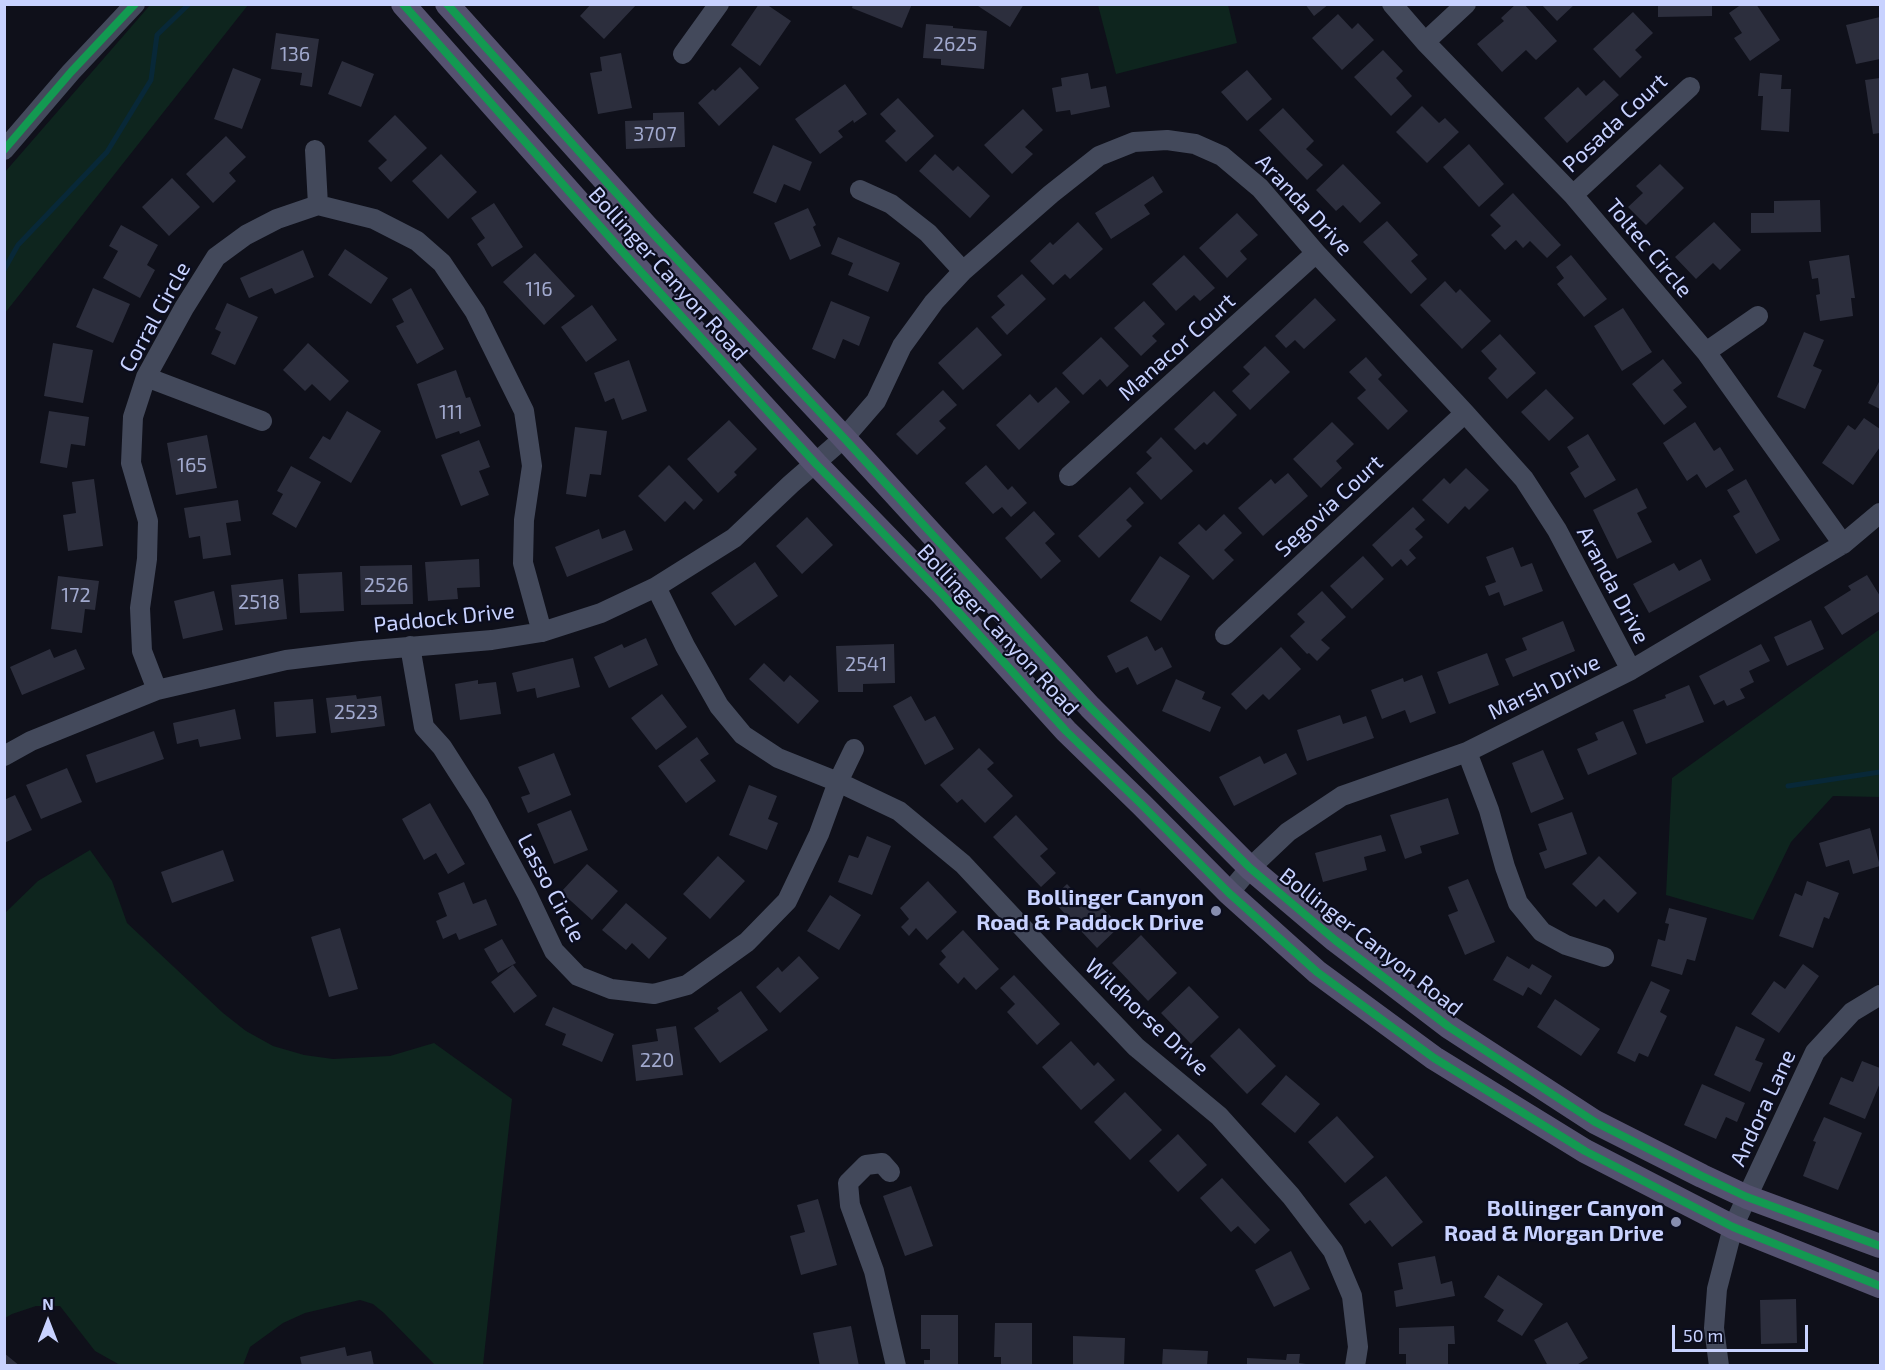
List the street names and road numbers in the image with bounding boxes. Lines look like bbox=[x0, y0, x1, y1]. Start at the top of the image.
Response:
street label: Posada Court bbox=[1557, 68, 1673, 178]
street label: Aranda Drive bbox=[1250, 149, 1358, 261]
street label: Bollinger Canyon Road bbox=[583, 182, 753, 366]
street label: Toltec Circle bbox=[1600, 193, 1698, 303]
street label: Corral Circle bbox=[114, 257, 196, 377]
street label: Manacor Court bbox=[1113, 288, 1241, 406]
street label: Segovia Court bbox=[1270, 449, 1388, 563]
street label: Aranda Drive bbox=[1571, 522, 1655, 648]
street label: Bollinger Canyon Road bbox=[912, 539, 1084, 721]
street label: Paddock Drive bbox=[372, 597, 516, 639]
street label: Marsh Drive bbox=[1484, 649, 1604, 725]
street label: Lasso Circle bbox=[511, 829, 591, 947]
street label: Bollinger Canyon Road bbox=[1274, 862, 1468, 1022]
street label: Wildhorse Drive bbox=[1080, 953, 1214, 1081]
street label: Andora Lane bbox=[1725, 1046, 1801, 1170]

